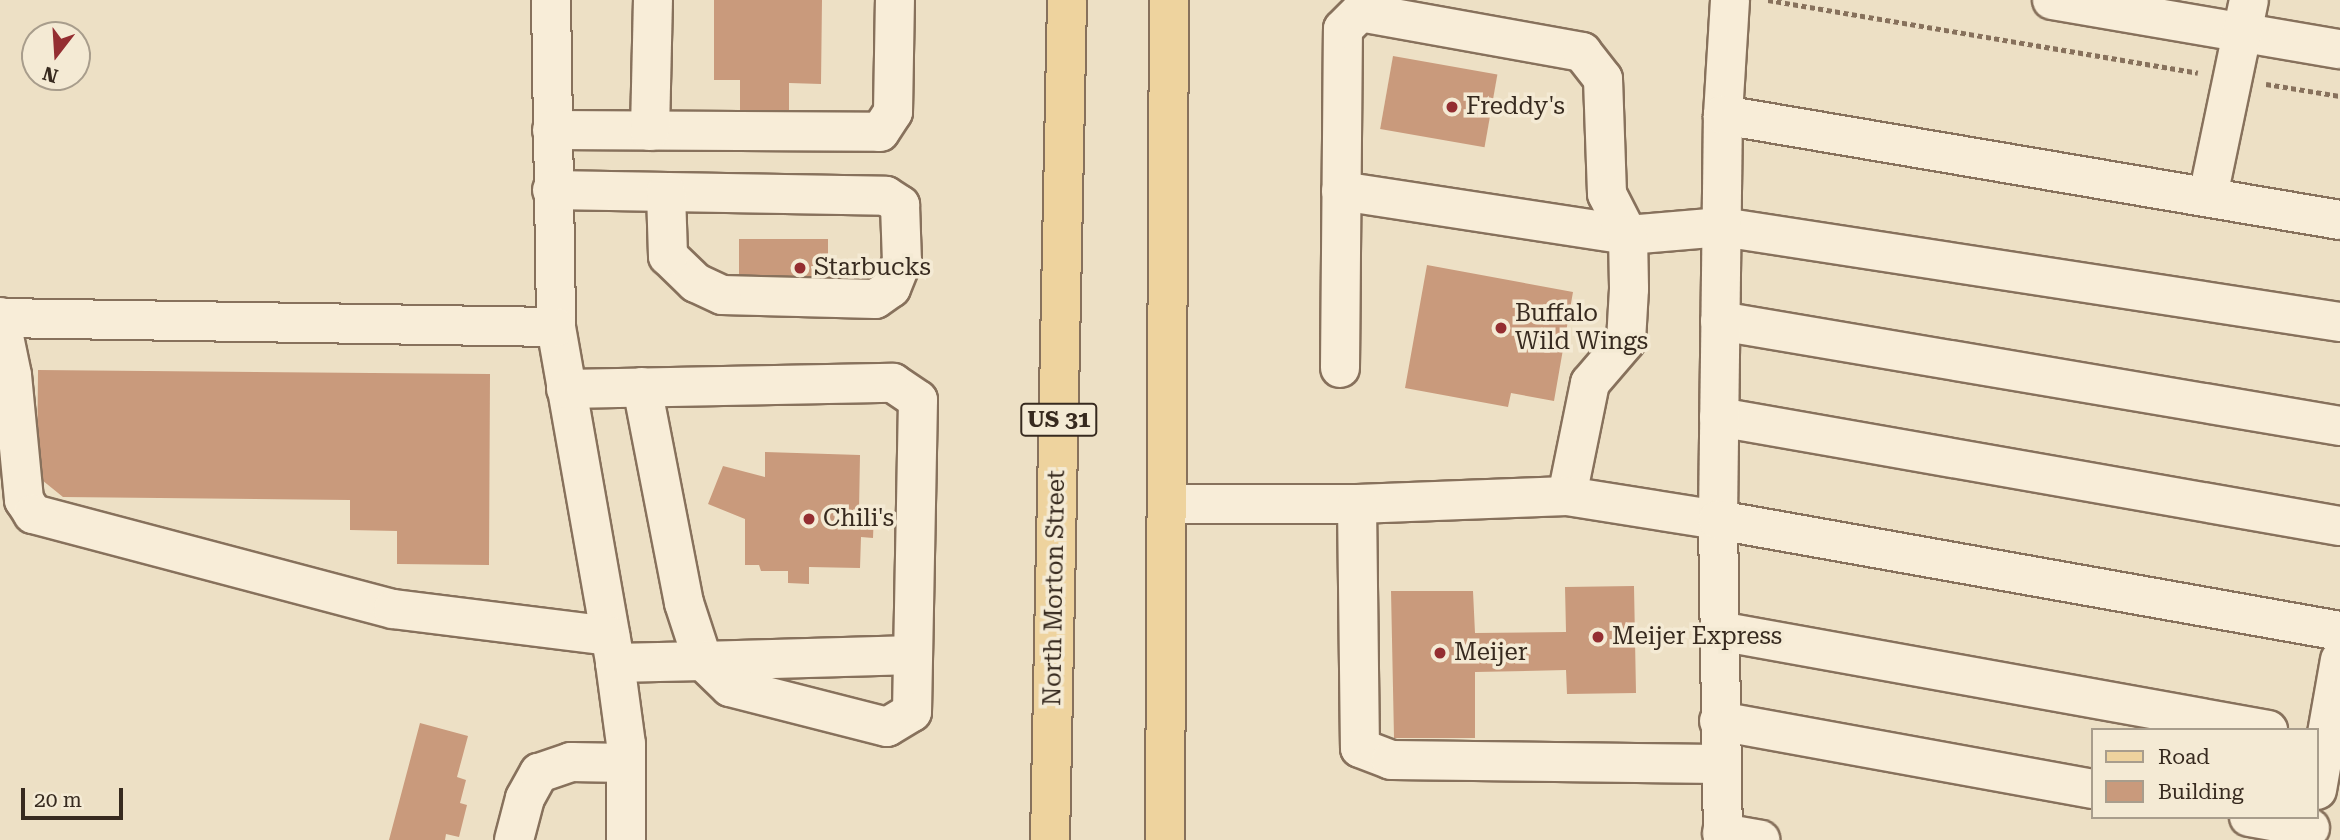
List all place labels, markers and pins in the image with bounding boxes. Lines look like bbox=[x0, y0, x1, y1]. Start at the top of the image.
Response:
place label: Freddy's bbox=[1466, 93, 1565, 121]
marker: Freddy's bbox=[1444, 99, 1460, 115]
place label: Starbucks bbox=[814, 254, 931, 282]
marker: Starbucks bbox=[792, 260, 808, 276]
place label: Buffalo Wild Wings bbox=[1515, 300, 1648, 356]
marker: Buffalo Wild Wings bbox=[1493, 320, 1509, 336]
place label: Chili's bbox=[823, 505, 894, 533]
marker: Chili's bbox=[801, 511, 817, 527]
place label: Meijer Express bbox=[1612, 623, 1782, 651]
marker: Meijer Express bbox=[1590, 629, 1606, 645]
place label: Meijer bbox=[1454, 639, 1528, 667]
marker: Meijer bbox=[1432, 645, 1448, 661]

